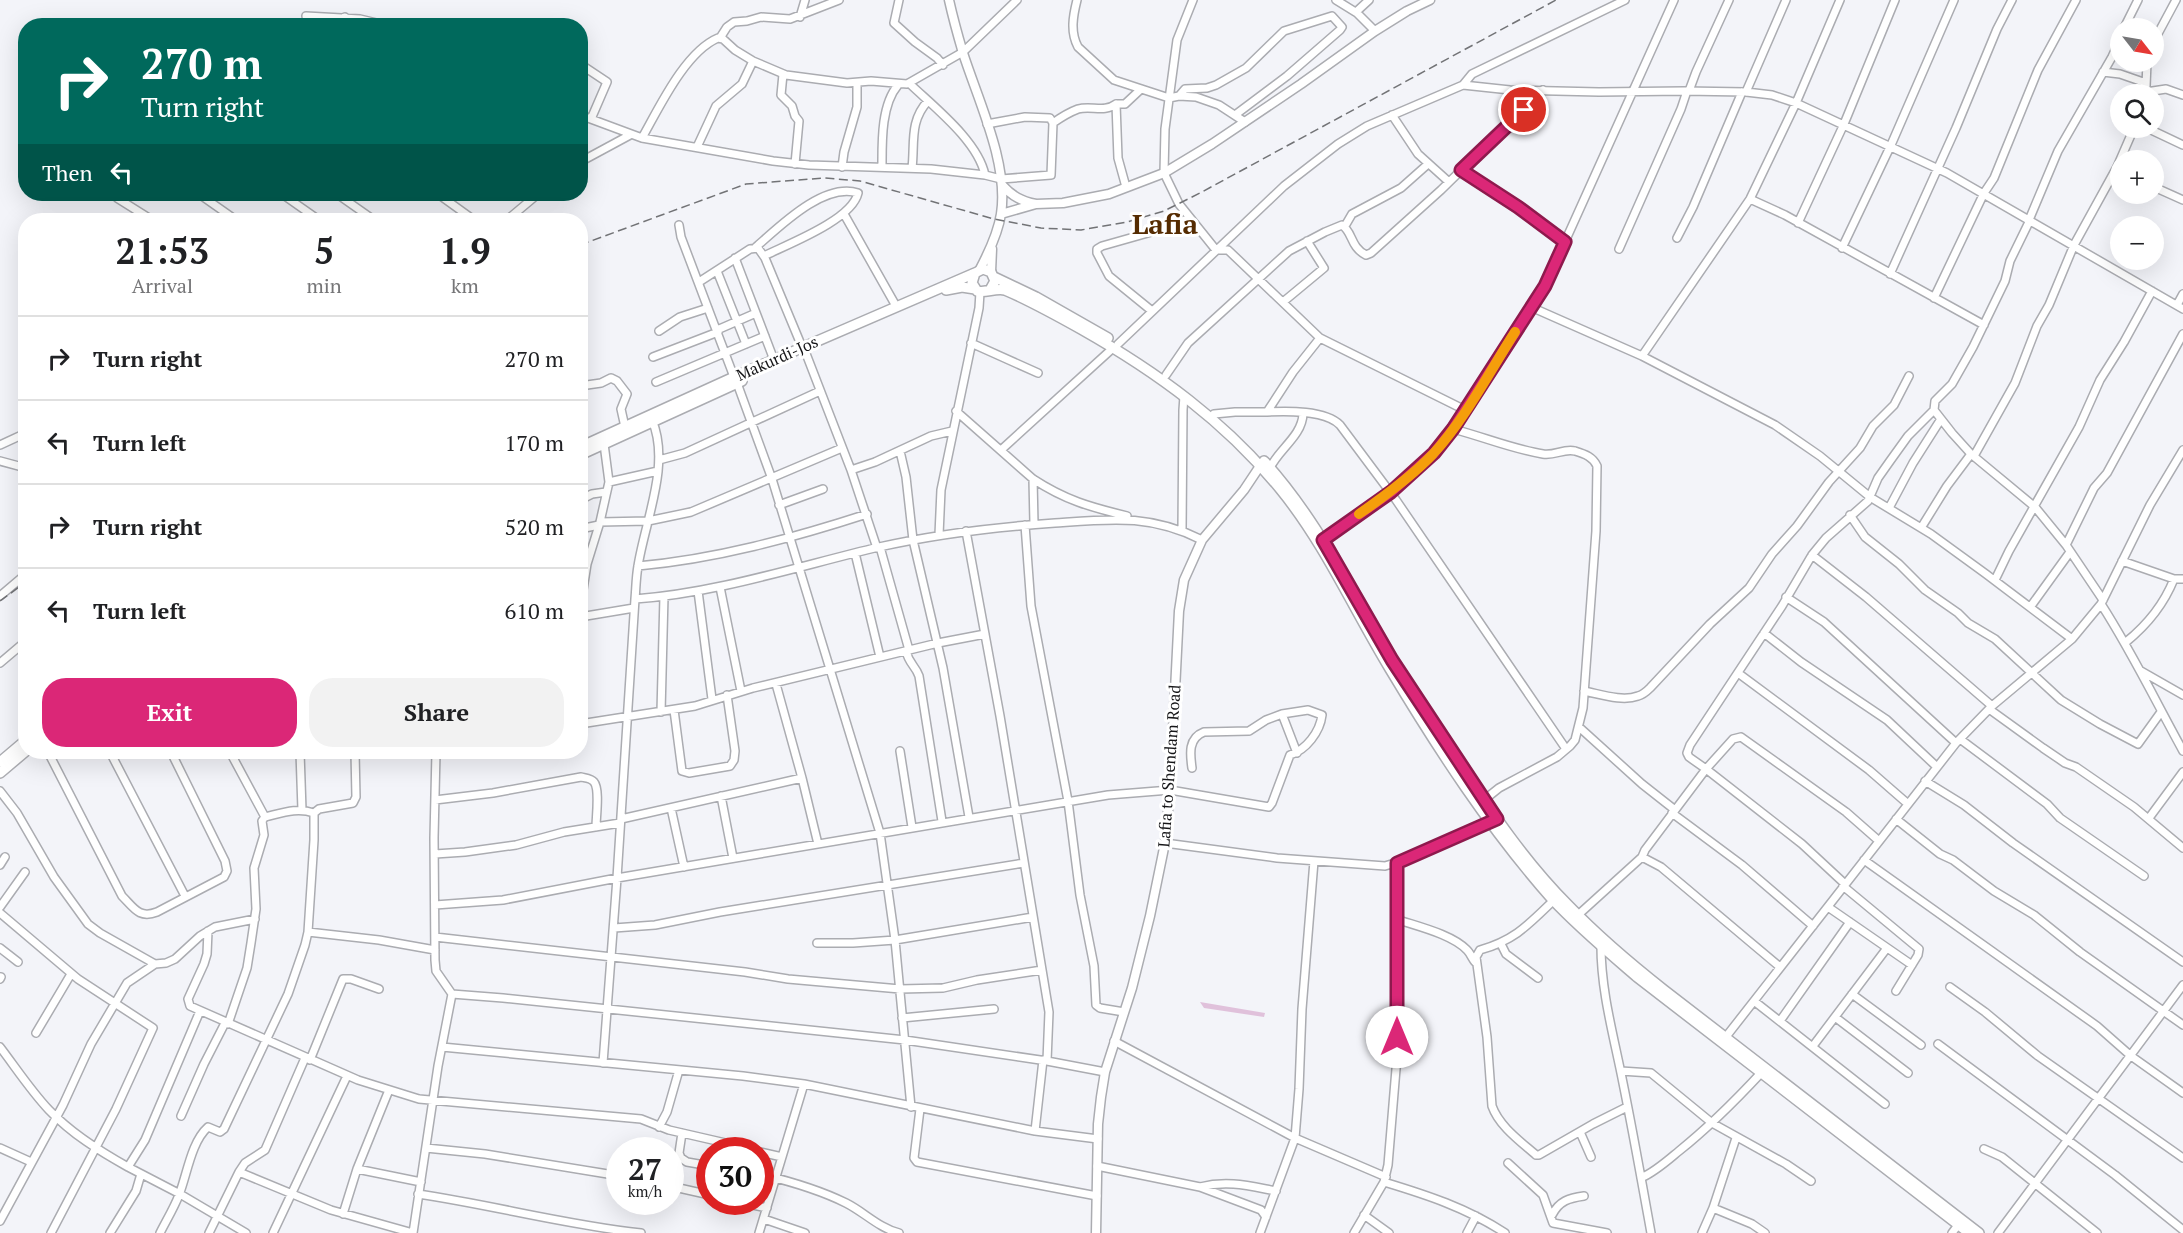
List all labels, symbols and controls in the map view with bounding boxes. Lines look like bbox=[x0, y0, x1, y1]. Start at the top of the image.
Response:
north arrow bbox=[2110, 18, 2164, 72]
map controls bbox=[2110, 18, 2164, 270]
text: 270 m bbox=[141, 35, 262, 91]
icon: right bbox=[42, 42, 120, 120]
pin bbox=[1498, 84, 1549, 135]
button: search bbox=[2110, 84, 2164, 138]
text: Turn right bbox=[141, 89, 264, 125]
icon: arrive bbox=[1507, 93, 1540, 126]
button: + bbox=[2110, 150, 2164, 204]
icon: left bbox=[105, 156, 138, 189]
text: Then bbox=[42, 158, 93, 187]
district label: Lafia bbox=[1132, 205, 1198, 242]
button: − bbox=[2110, 216, 2164, 270]
text: 21:53 bbox=[115, 227, 209, 274]
text: 5 bbox=[314, 227, 334, 274]
text: 1.9 bbox=[439, 227, 491, 274]
text: Arrival bbox=[132, 272, 193, 299]
text: min bbox=[307, 272, 342, 299]
text: km bbox=[451, 272, 479, 299]
street label: Makurdi-Jos bbox=[733, 330, 821, 386]
icon: right bbox=[42, 342, 75, 375]
text: Turn right bbox=[93, 344, 202, 373]
text: 270 m bbox=[504, 344, 564, 373]
icon: left bbox=[42, 426, 75, 459]
text: Turn left bbox=[93, 428, 186, 457]
text: 170 m bbox=[504, 428, 564, 457]
icon: right bbox=[42, 510, 75, 543]
text: Turn right bbox=[93, 512, 202, 541]
text: 520 m bbox=[504, 512, 564, 541]
icon: left bbox=[42, 594, 75, 627]
text: Turn left bbox=[93, 596, 186, 625]
text: 610 m bbox=[504, 596, 564, 625]
button: Exit bbox=[42, 678, 297, 747]
button: Share bbox=[309, 678, 564, 747]
street label: Lafia to Shendam Road bbox=[1152, 684, 1186, 848]
position arrow bbox=[1365, 1005, 1429, 1069]
speed limit sign: 30 bbox=[696, 1137, 774, 1215]
text: 27 bbox=[628, 1149, 662, 1189]
text: km/h bbox=[628, 1181, 662, 1201]

